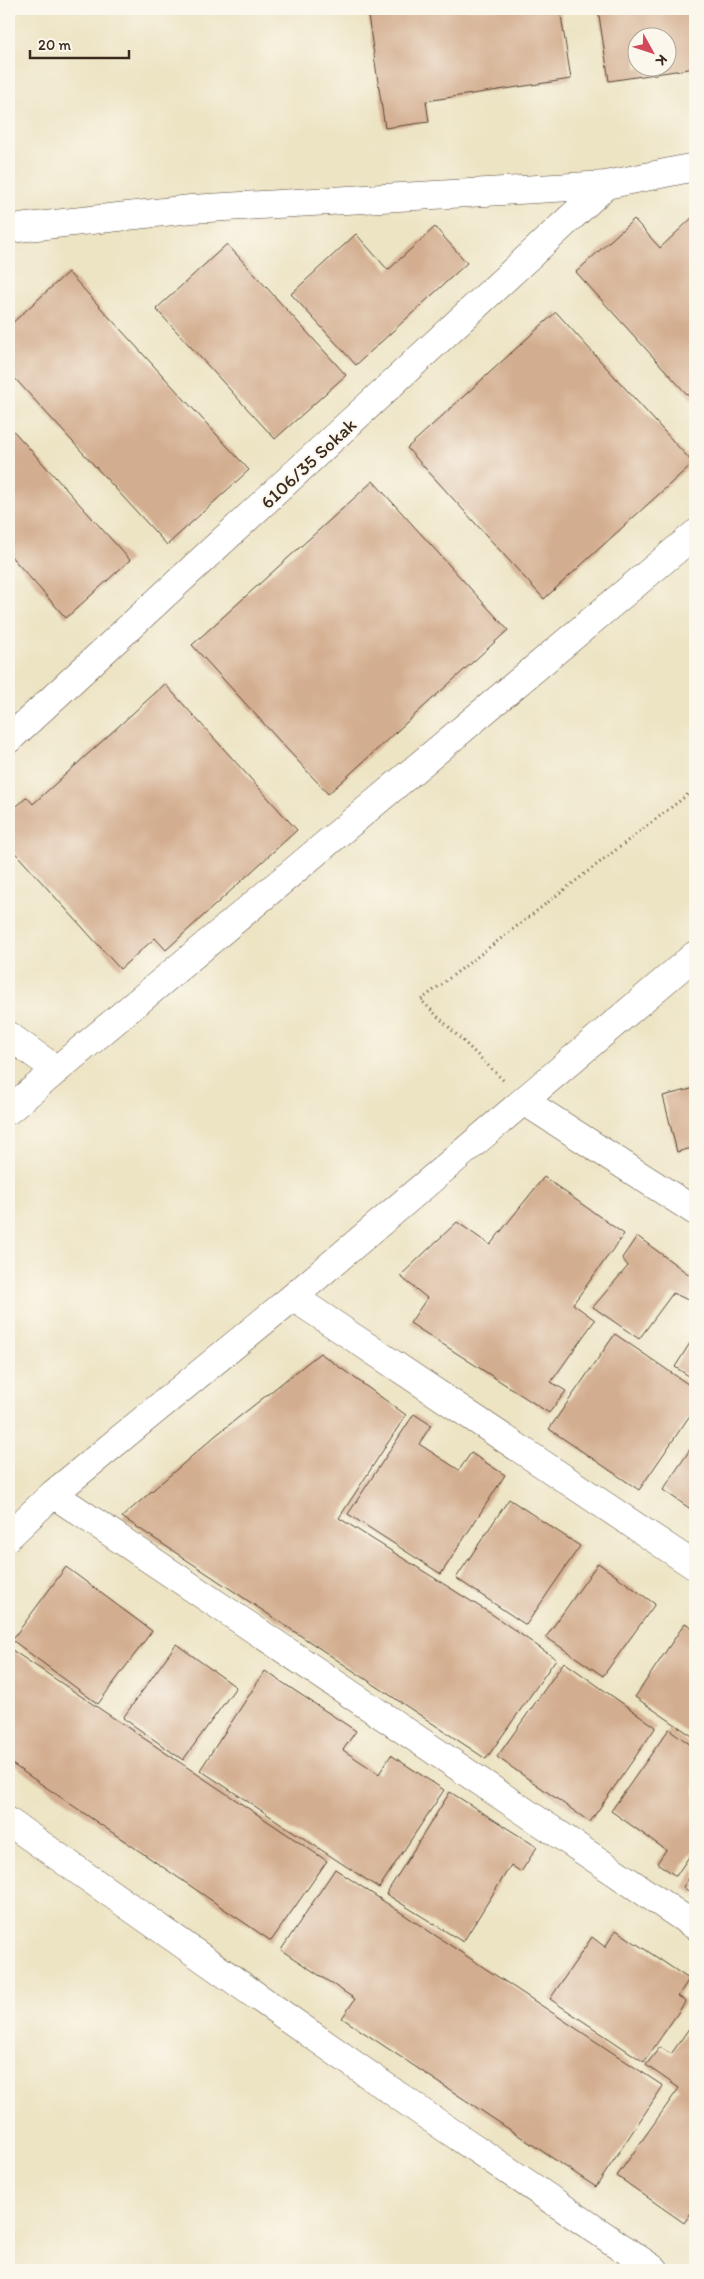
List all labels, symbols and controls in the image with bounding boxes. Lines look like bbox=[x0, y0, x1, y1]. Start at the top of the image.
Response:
scale bar bbox=[30, 28, 129, 60]
north arrow bbox=[626, 28, 676, 78]
text: 20 m bbox=[38, 36, 72, 54]
text: K bbox=[652, 51, 671, 70]
street label: 6106/35 Sokak bbox=[256, 413, 361, 514]

